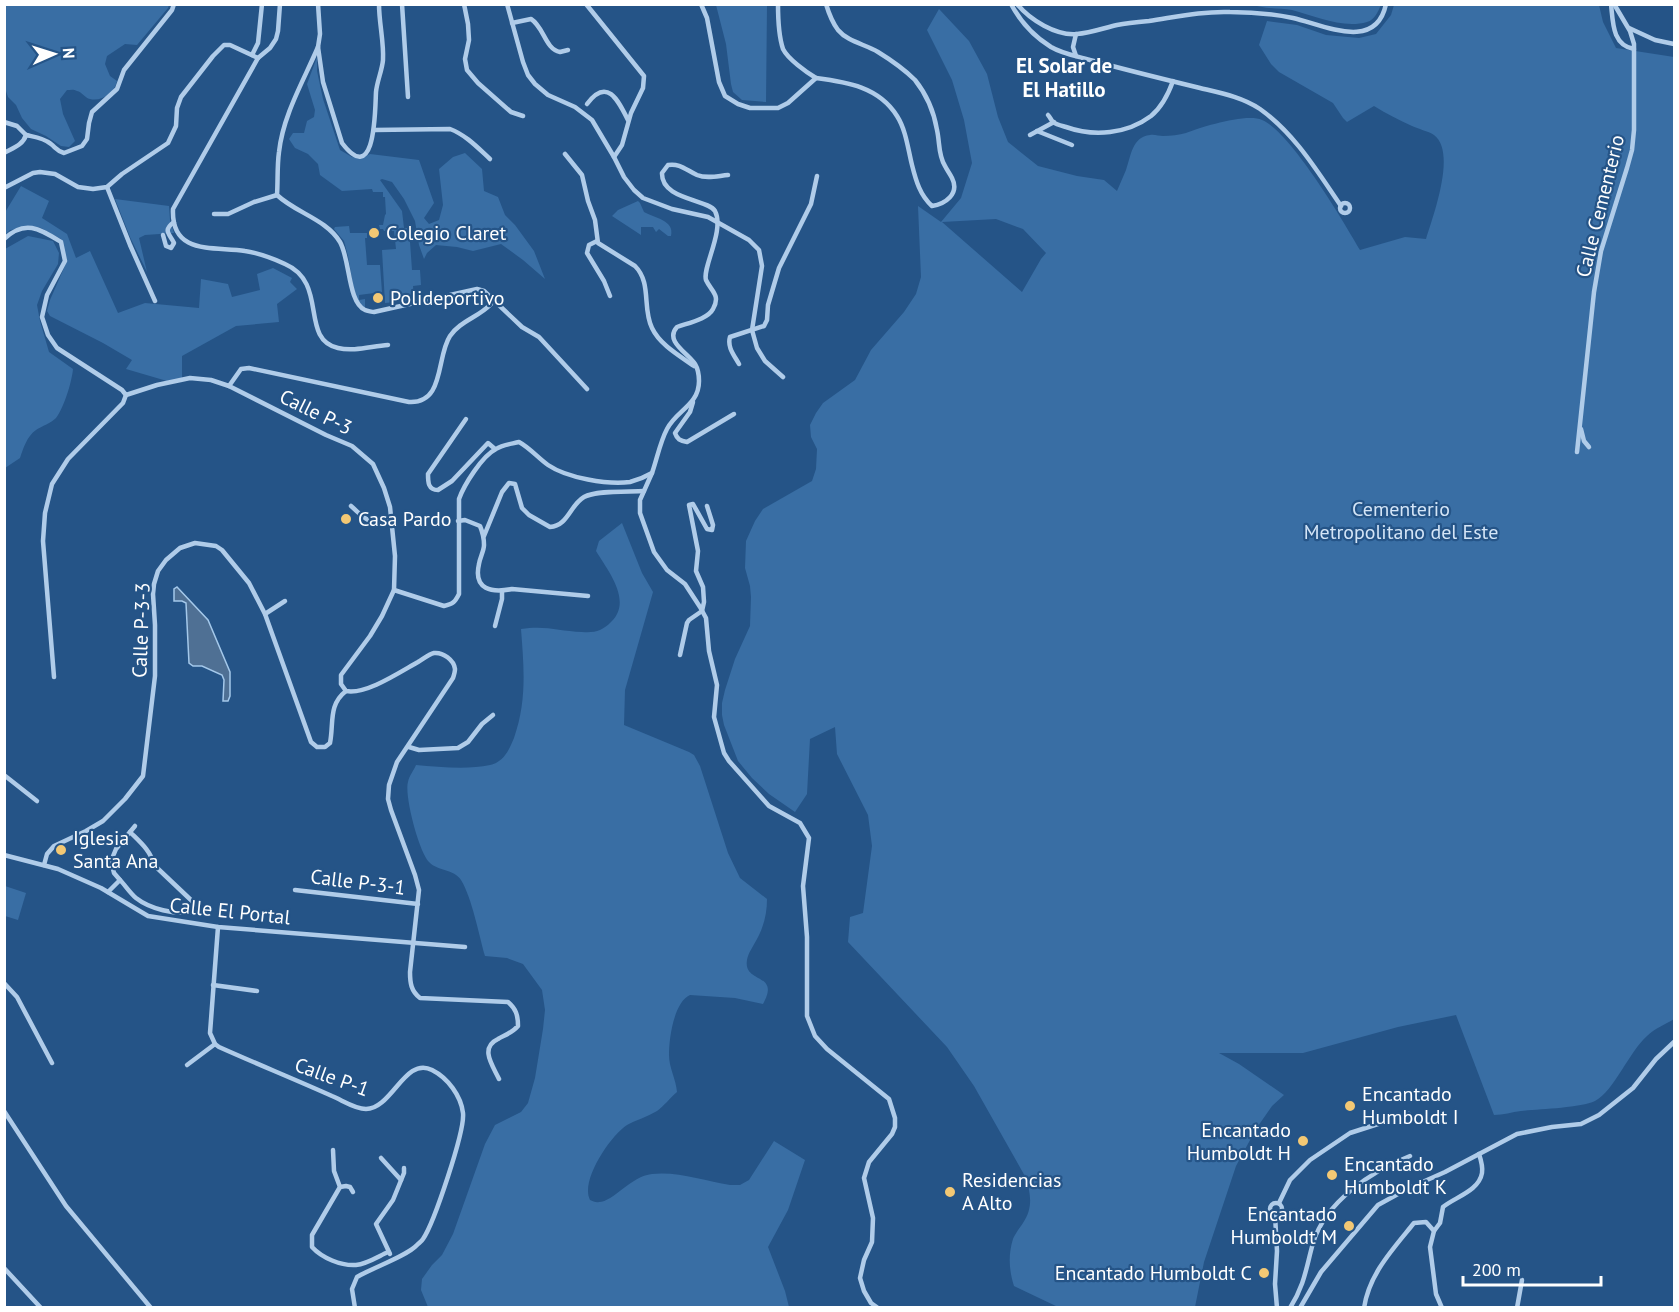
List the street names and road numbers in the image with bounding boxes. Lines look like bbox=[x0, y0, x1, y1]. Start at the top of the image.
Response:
street label: Calle Cementerio bbox=[1570, 132, 1630, 280]
street label: Calle P-3 bbox=[275, 383, 357, 441]
street label: Calle P-3-3 bbox=[126, 582, 156, 678]
street label: Calle P-3-1 bbox=[309, 863, 407, 901]
street label: Calle El Portal bbox=[168, 892, 292, 930]
street label: Calle P-1 bbox=[291, 1052, 373, 1102]

